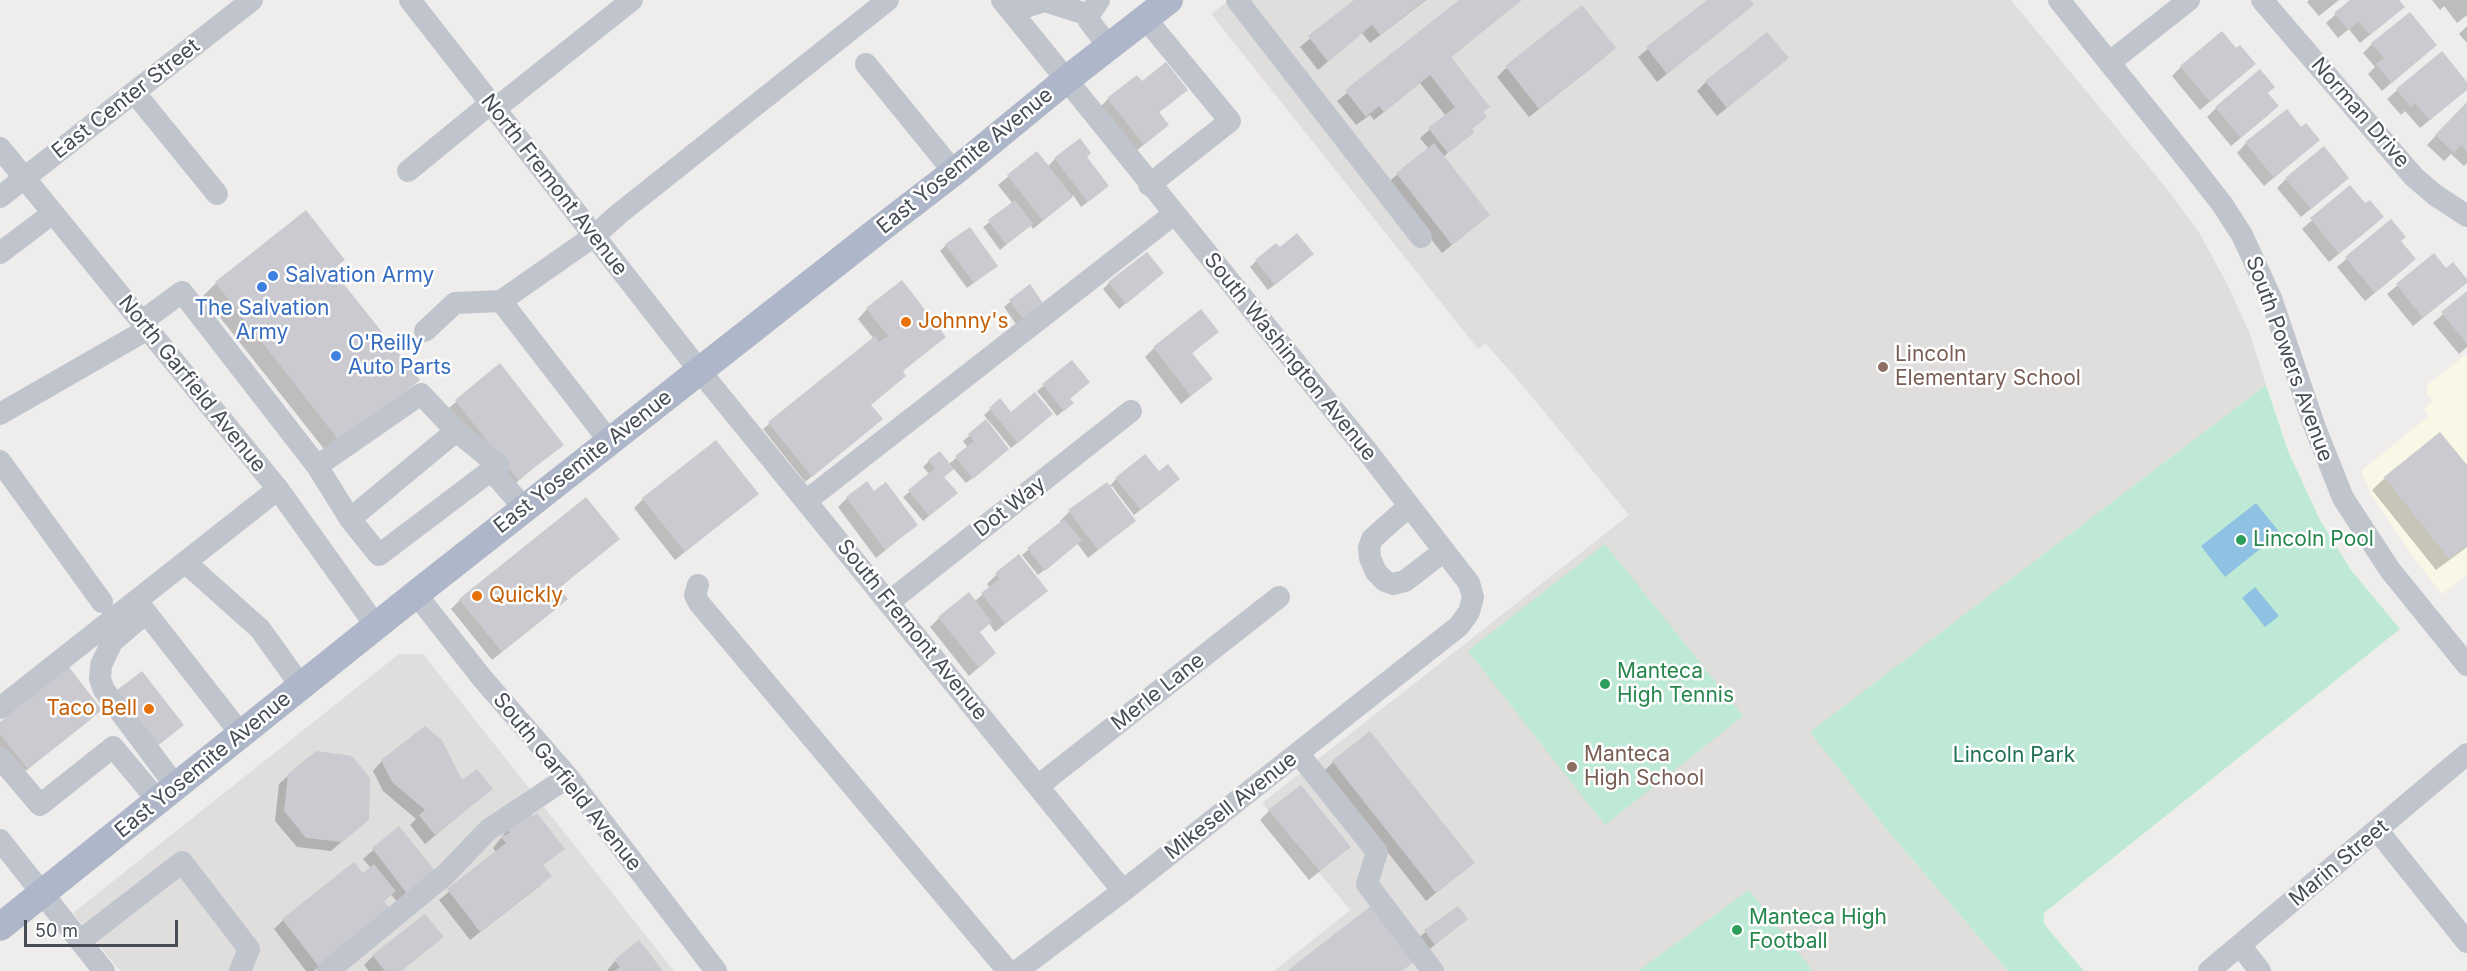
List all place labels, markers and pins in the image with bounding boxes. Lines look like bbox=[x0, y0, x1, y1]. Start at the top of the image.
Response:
place label: Salvation Army bbox=[285, 263, 434, 289]
marker: Salvation Army bbox=[266, 269, 280, 283]
marker: The Salvation Army bbox=[255, 280, 269, 294]
place label: The Salvation Army bbox=[194, 296, 330, 346]
place label: Johnny's bbox=[918, 309, 1009, 335]
marker: Johnny's bbox=[899, 315, 913, 329]
place label: O'Reilly Auto Parts bbox=[348, 331, 451, 381]
place label: Lincoln Elementary School bbox=[1895, 342, 2081, 392]
marker: O'Reilly Auto Parts bbox=[329, 349, 343, 363]
marker: Lincoln Elementary School bbox=[1876, 360, 1890, 374]
place label: Lincoln Pool bbox=[2253, 527, 2374, 553]
marker: Lincoln Pool bbox=[2234, 533, 2248, 547]
place label: Quickly bbox=[489, 583, 563, 609]
marker: Quickly bbox=[470, 589, 484, 603]
place label: Manteca High Tennis bbox=[1617, 659, 1734, 709]
marker: Manteca High Tennis bbox=[1598, 677, 1612, 691]
place label: Taco Bell bbox=[47, 696, 137, 722]
marker: Taco Bell bbox=[142, 702, 156, 716]
place label: Manteca High School bbox=[1584, 742, 1704, 792]
marker: Manteca High School bbox=[1565, 760, 1579, 774]
place label: Manteca High Football bbox=[1749, 905, 1887, 955]
marker: Manteca High Football bbox=[1730, 923, 1744, 937]

